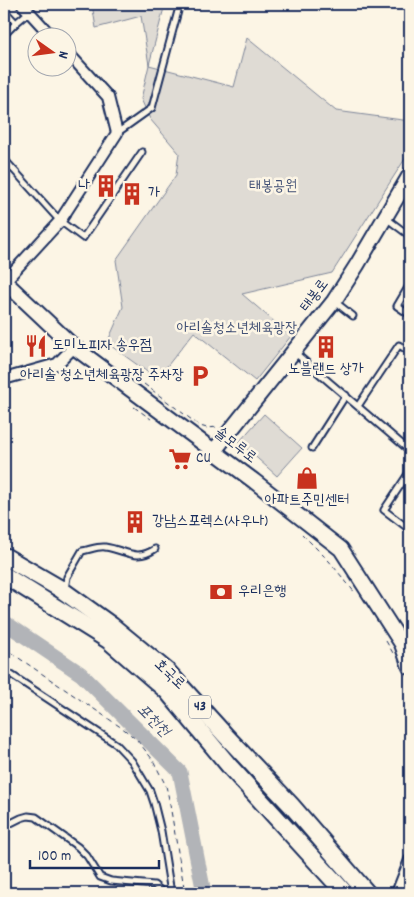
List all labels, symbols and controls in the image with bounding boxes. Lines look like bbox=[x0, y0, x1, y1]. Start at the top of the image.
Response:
north arrow bbox=[28, 28, 78, 78]
text: N bbox=[52, 49, 73, 61]
building icon: 나 bbox=[93, 173, 119, 199]
place label: 나 bbox=[78, 175, 90, 197]
park label: 태봉공원 bbox=[249, 176, 297, 198]
building icon: 가 bbox=[119, 181, 145, 207]
place label: 가 bbox=[148, 183, 160, 205]
street label: 태봉로 bbox=[295, 275, 335, 317]
park label: 아리솔청소년체육광장 bbox=[177, 318, 297, 340]
restaurant icon: 도미노피자 송우점 bbox=[23, 333, 49, 359]
building icon: 노블랜드 상가 bbox=[313, 334, 339, 360]
place label: 도미노피자 송우점 bbox=[52, 335, 152, 357]
place label: 노블랜드 상가 bbox=[288, 359, 364, 381]
parking icon: 아리솔 청소년체육광장 주차장 bbox=[187, 363, 213, 389]
place label: 아리솔 청소년체육광장 주차장 bbox=[20, 365, 184, 387]
street label: 솔모루로 bbox=[209, 423, 261, 469]
supermarket icon: CU bbox=[167, 446, 193, 472]
place label: CU bbox=[196, 448, 211, 470]
shop icon: 아파트주민센터 bbox=[294, 465, 320, 491]
place label: 아파트주민센터 bbox=[265, 490, 349, 512]
building icon: 강남스포렉스(사우나) bbox=[122, 509, 148, 535]
place label: 강남스포렉스(사우나) bbox=[152, 511, 268, 533]
bank icon: 우리은행 bbox=[208, 579, 234, 605]
place label: 우리은행 bbox=[238, 581, 286, 603]
street label: 호국로 bbox=[148, 655, 190, 695]
road number: 43 bbox=[189, 696, 211, 719]
water label: 포천천 bbox=[131, 699, 176, 744]
scale bar bbox=[30, 837, 159, 869]
text: 100 m bbox=[38, 846, 71, 868]

